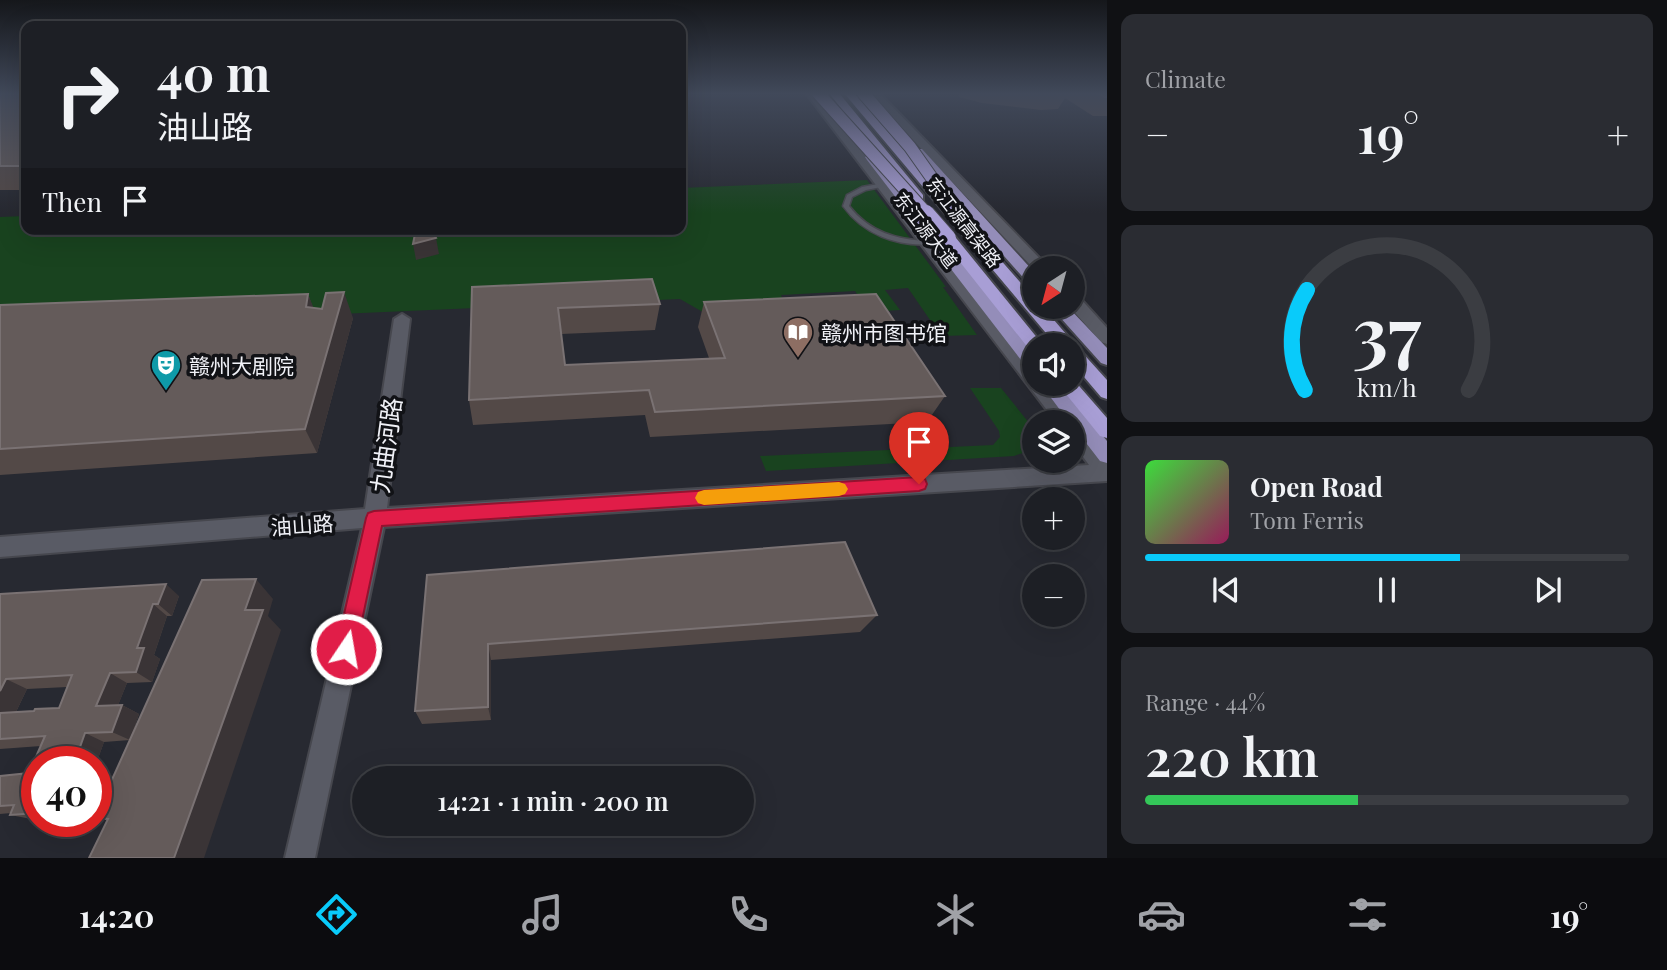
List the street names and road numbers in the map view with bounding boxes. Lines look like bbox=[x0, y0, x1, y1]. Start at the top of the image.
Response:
street label: 东江源高架路 bbox=[921, 172, 1007, 272]
street label: 东江源大道 bbox=[889, 187, 963, 273]
street label: 九曲河路 bbox=[362, 395, 408, 495]
street label: 油山路 bbox=[270, 508, 334, 540]

